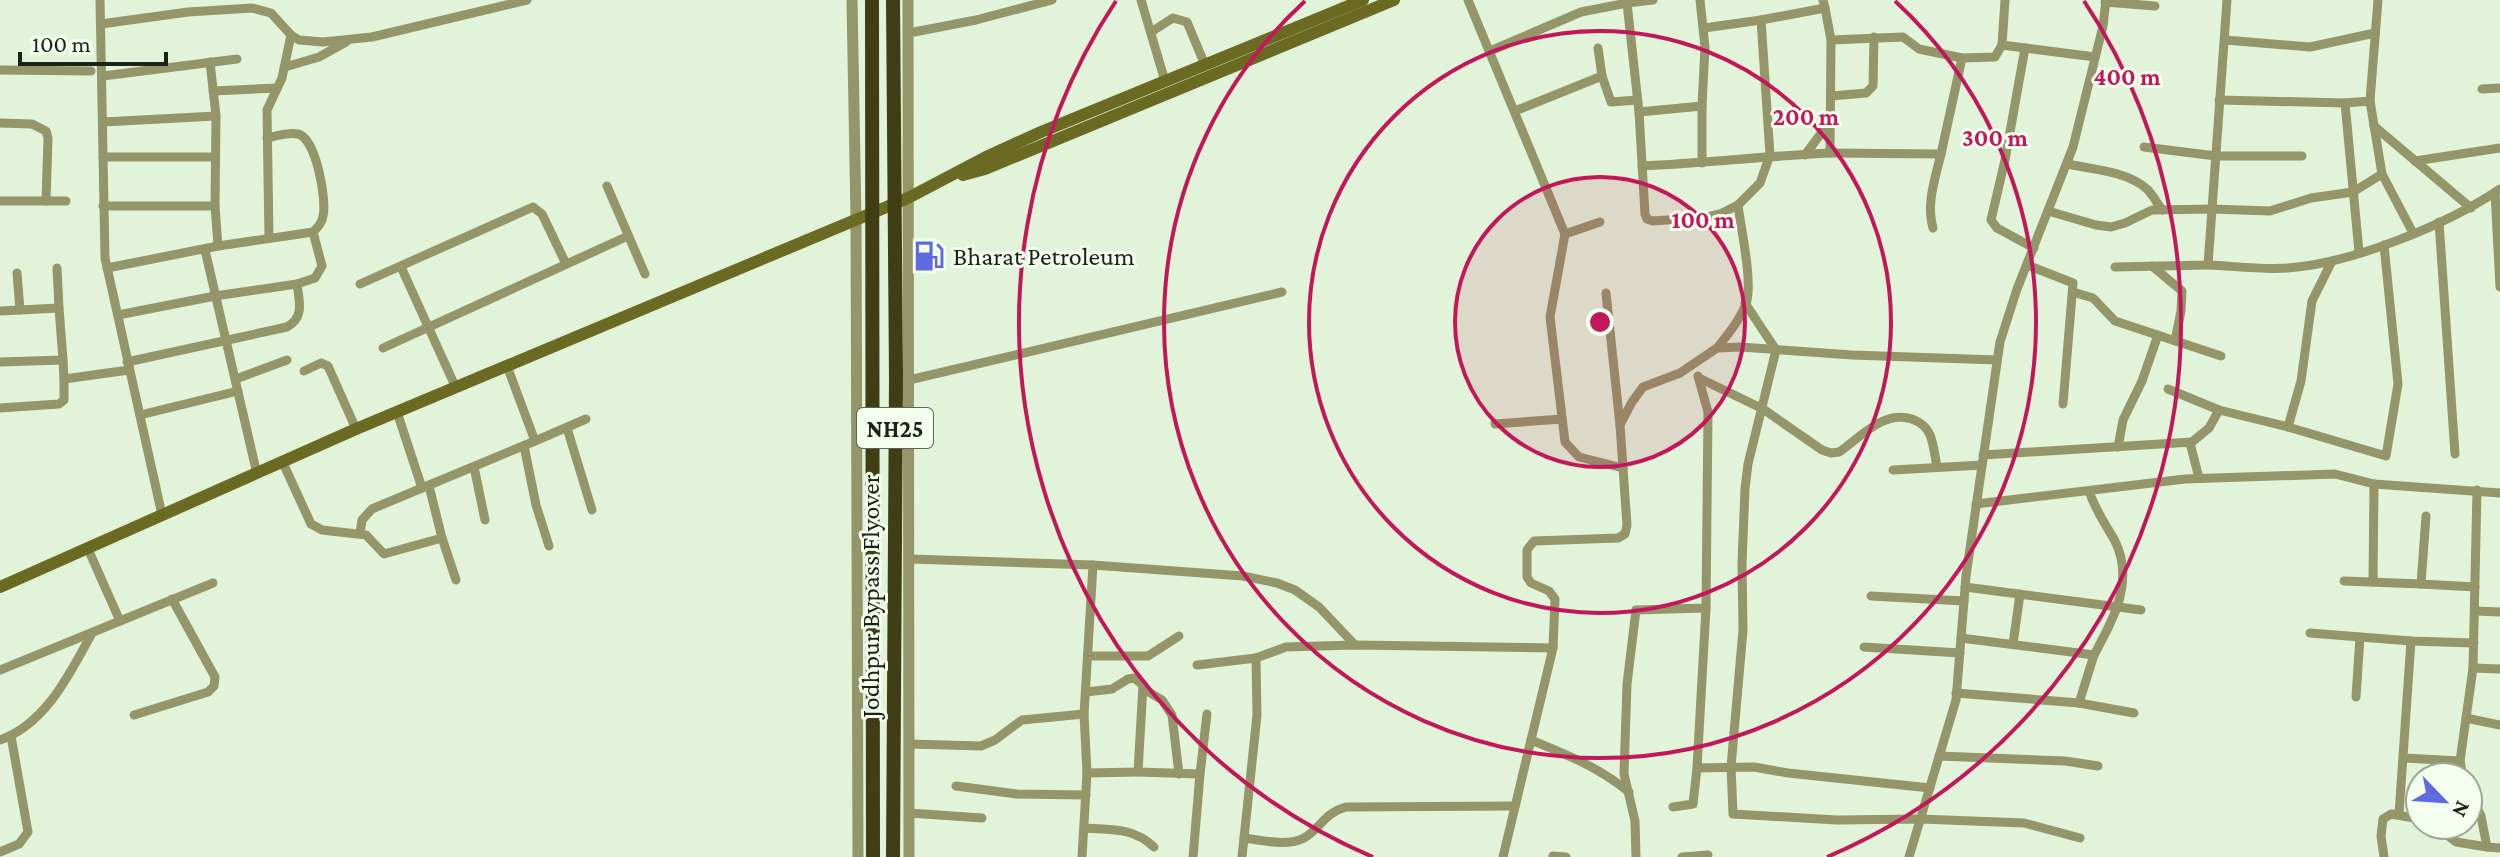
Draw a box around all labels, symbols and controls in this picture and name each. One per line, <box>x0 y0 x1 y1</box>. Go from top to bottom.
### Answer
scale bar <box>20 16 166 66</box>
text: 100 m <box>32 30 91 57</box>
text: 400 m <box>2093 63 2161 90</box>
text: 200 m <box>1773 103 1840 130</box>
text: 300 m <box>1962 124 2029 151</box>
text: 100 m <box>1671 206 1735 233</box>
fuel station icon: Bharat Petroleum <box>912 239 946 273</box>
place label: Bharat Petroleum <box>953 242 1135 271</box>
centre of rings <box>1586 308 1614 336</box>
road number: NH25 <box>857 408 933 448</box>
street label: Jodhpur Bypass Flyover <box>856 474 885 720</box>
north arrow <box>2404 761 2484 841</box>
text: N <box>2447 797 2476 821</box>

